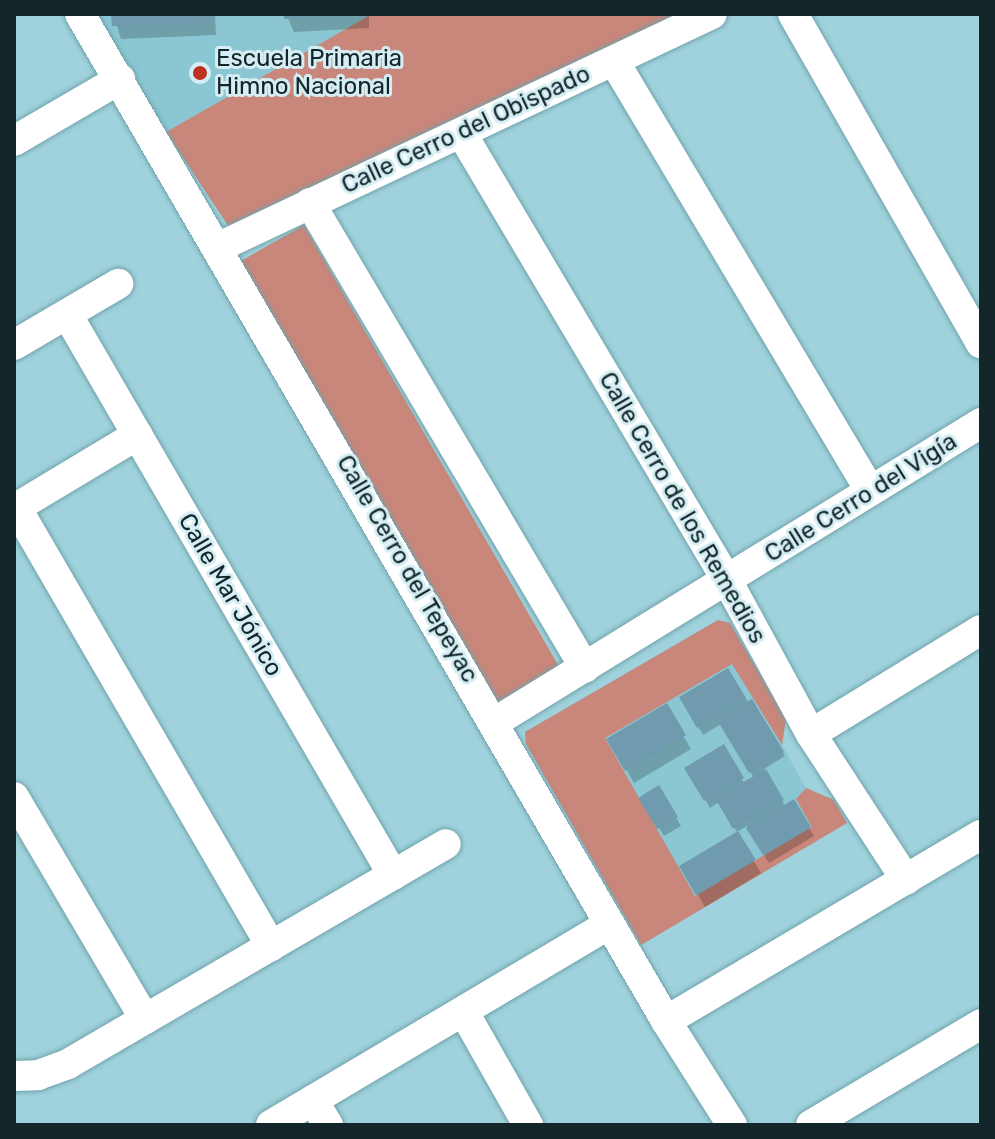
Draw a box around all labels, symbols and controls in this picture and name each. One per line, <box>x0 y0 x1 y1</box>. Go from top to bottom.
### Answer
place label: Escuela Primaria Himno Nacional <box>216 45 402 101</box>
street label: Calle Cerro del Obispado <box>337 60 595 200</box>
marker: Escuela Primaria Himno Nacional <box>191 64 209 82</box>
street label: Calle Cerro de los Remedios <box>592 367 772 649</box>
street label: Calle Cerro del Vigía <box>759 427 963 569</box>
street label: Calle Cerro del Tepeyac <box>330 450 484 688</box>
street label: Calle Mar Jónico <box>172 508 288 682</box>

